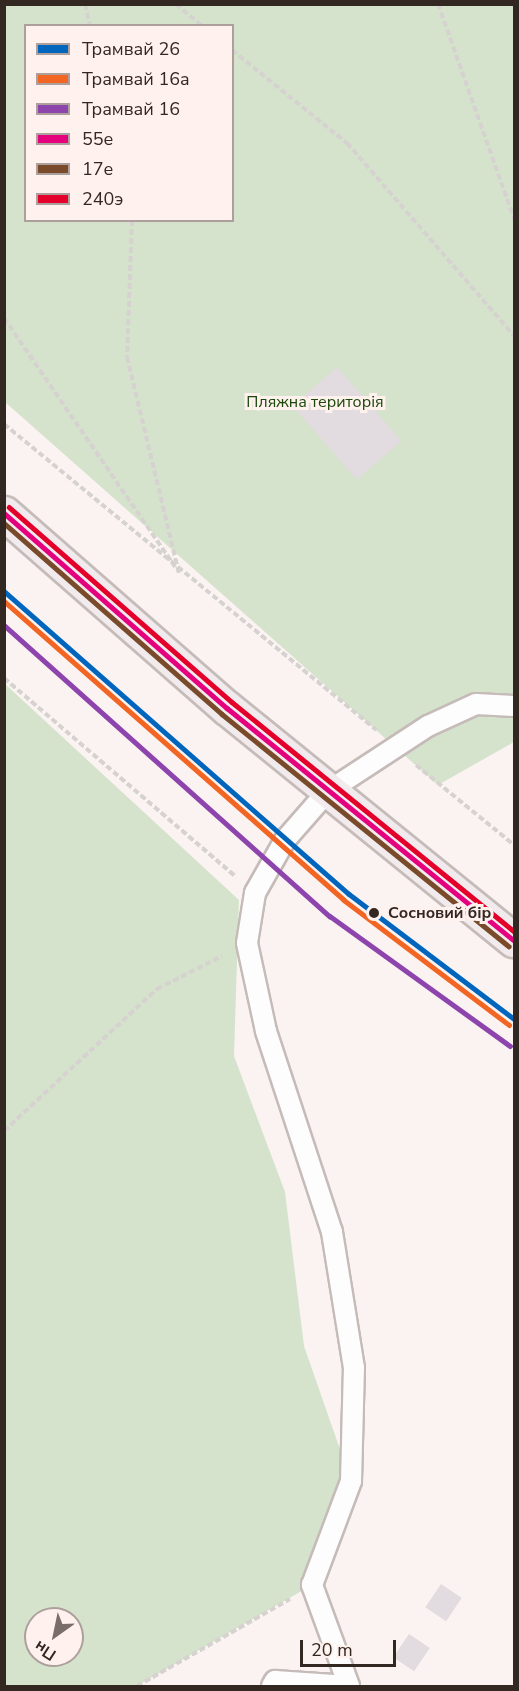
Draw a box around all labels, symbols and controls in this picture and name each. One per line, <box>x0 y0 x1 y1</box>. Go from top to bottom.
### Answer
legend <box>24 24 234 222</box>
text: Трамвай 26 <box>82 37 180 61</box>
text: Трамвай 16a <box>82 67 190 91</box>
text: Трамвай 16 <box>82 97 180 121</box>
text: 55е <box>82 127 113 151</box>
text: 17е <box>82 157 113 181</box>
text: 240э <box>82 187 123 211</box>
park label: Пляжна територія <box>246 392 384 412</box>
place label: Сосновий бір <box>388 903 491 923</box>
marker: Сосновий бір <box>365 904 383 922</box>
north arrow <box>24 1607 84 1667</box>
scale bar <box>303 1628 399 1666</box>
text: Пн <box>30 1635 61 1666</box>
text: 20 m <box>311 1638 353 1662</box>

